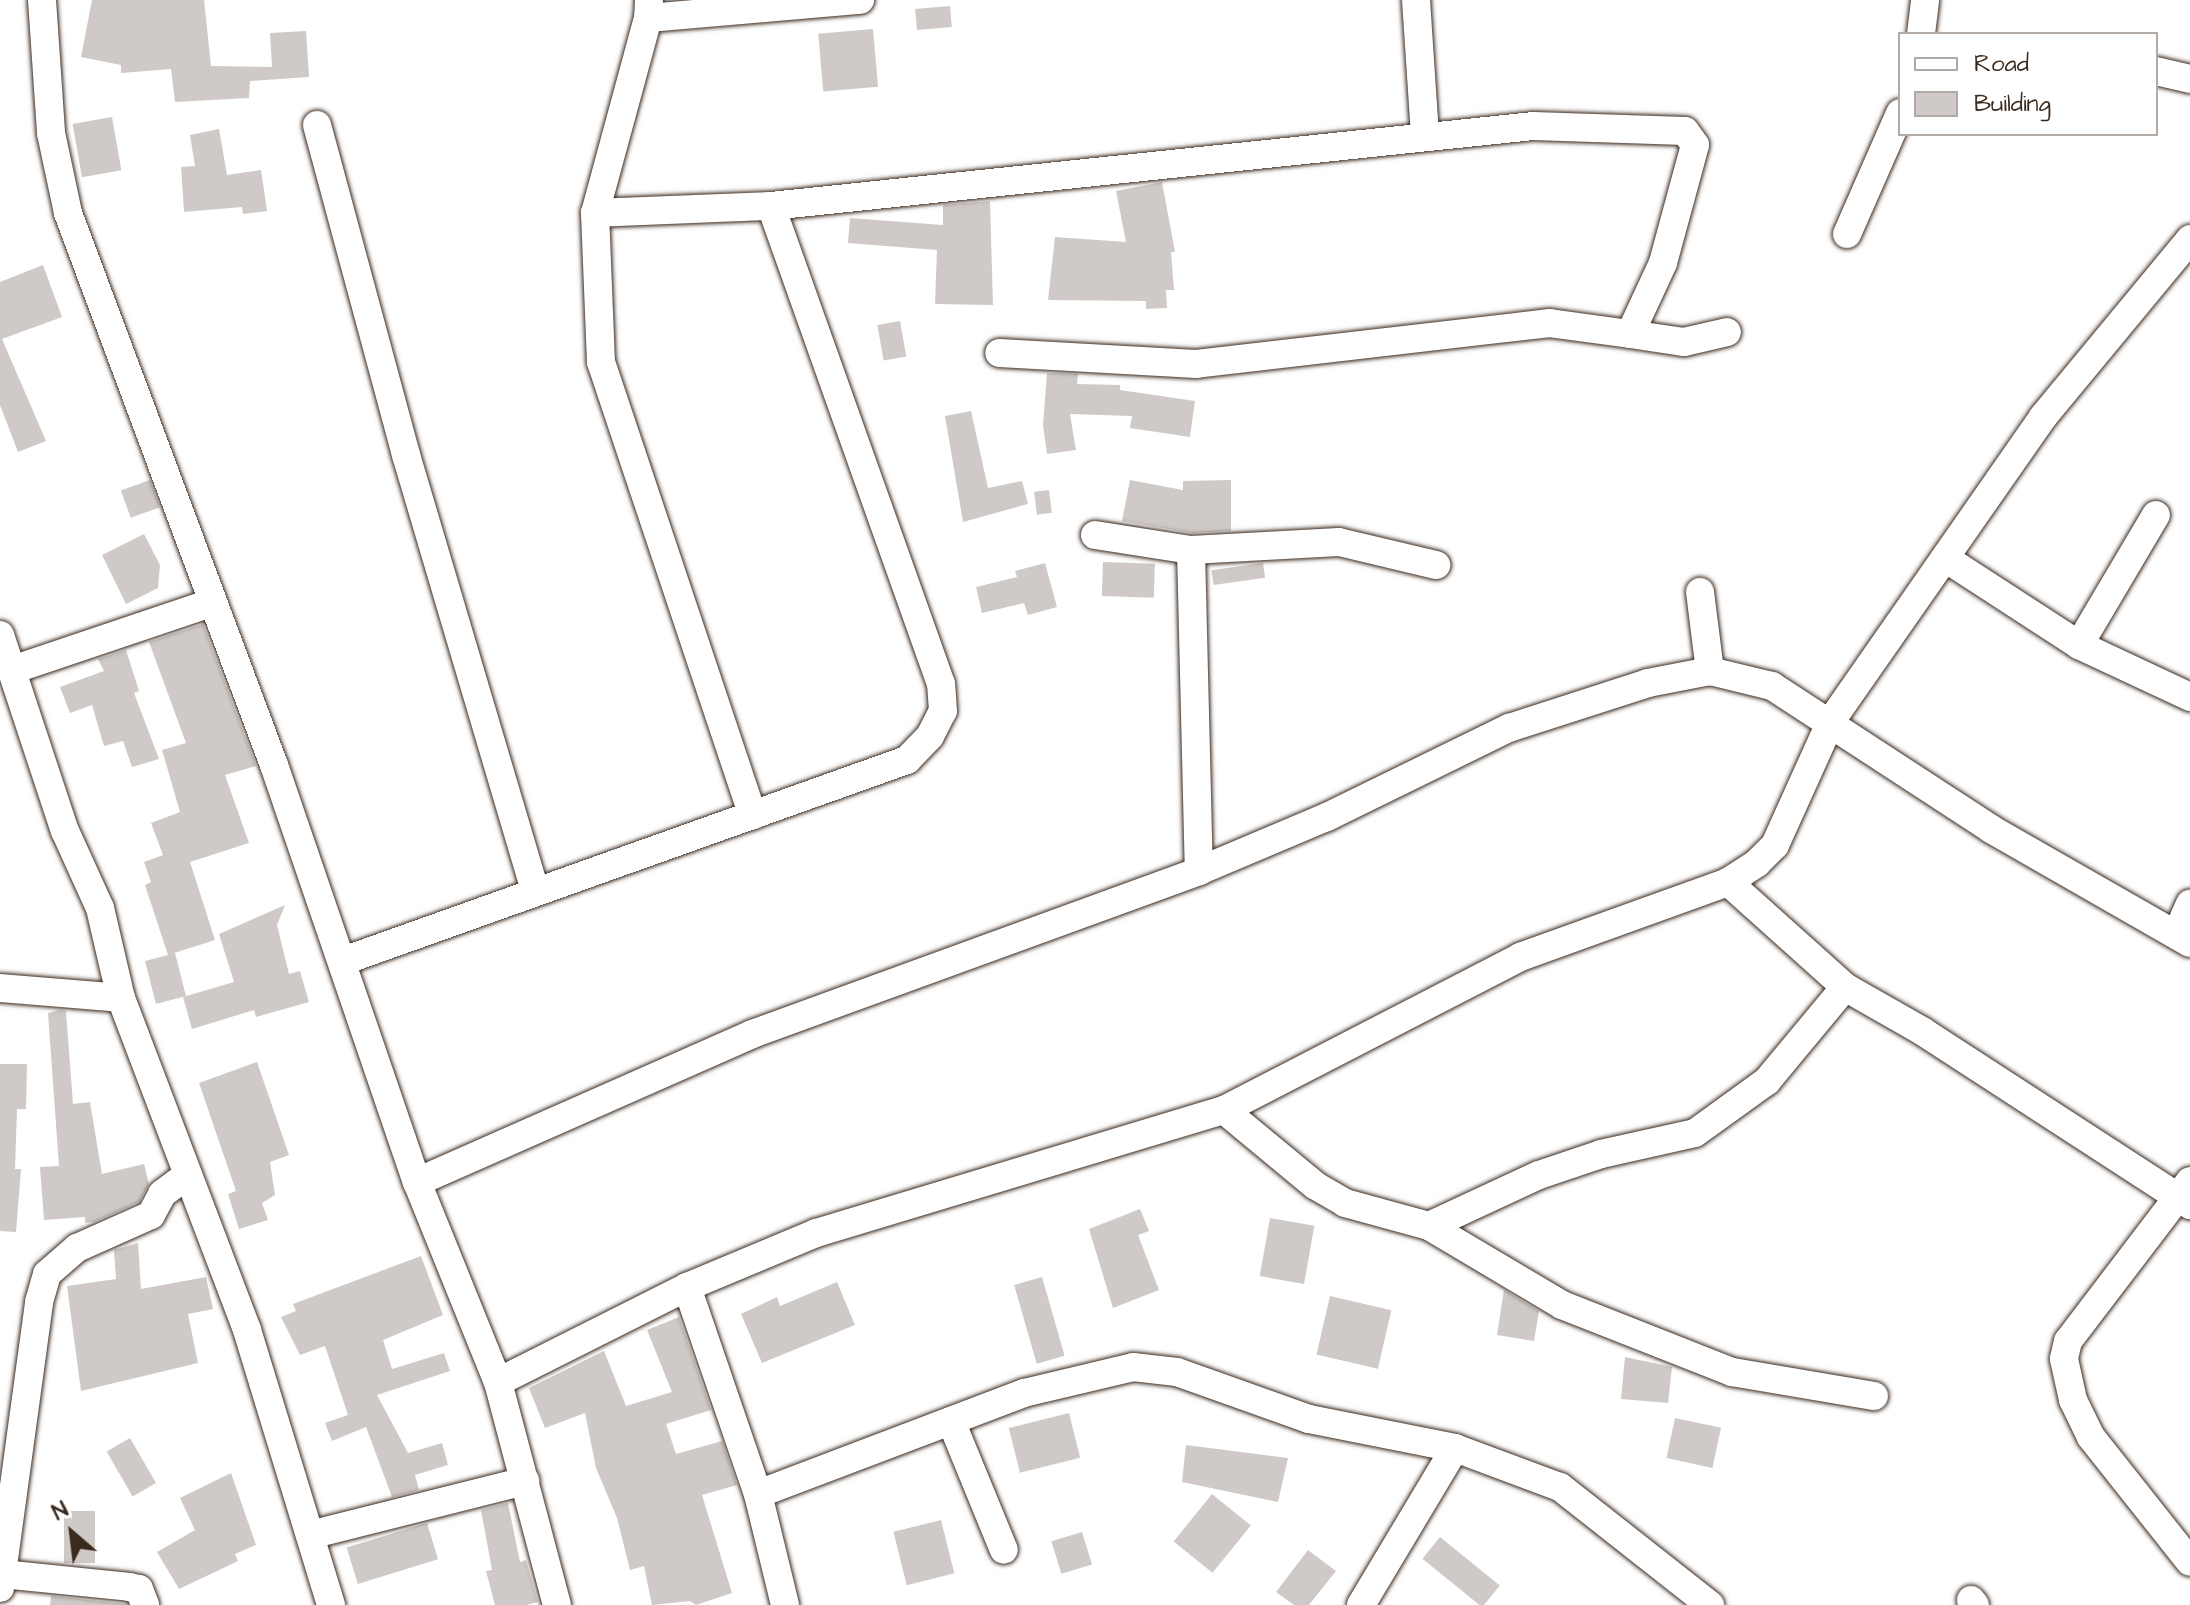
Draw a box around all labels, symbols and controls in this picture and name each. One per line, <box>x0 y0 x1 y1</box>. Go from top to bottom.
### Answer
legend <box>1898 32 2158 136</box>
text: Road <box>1974 47 2029 81</box>
text: Building <box>1974 87 2051 121</box>
north arrow <box>32 1493 112 1573</box>
text: N <box>47 1494 74 1528</box>

